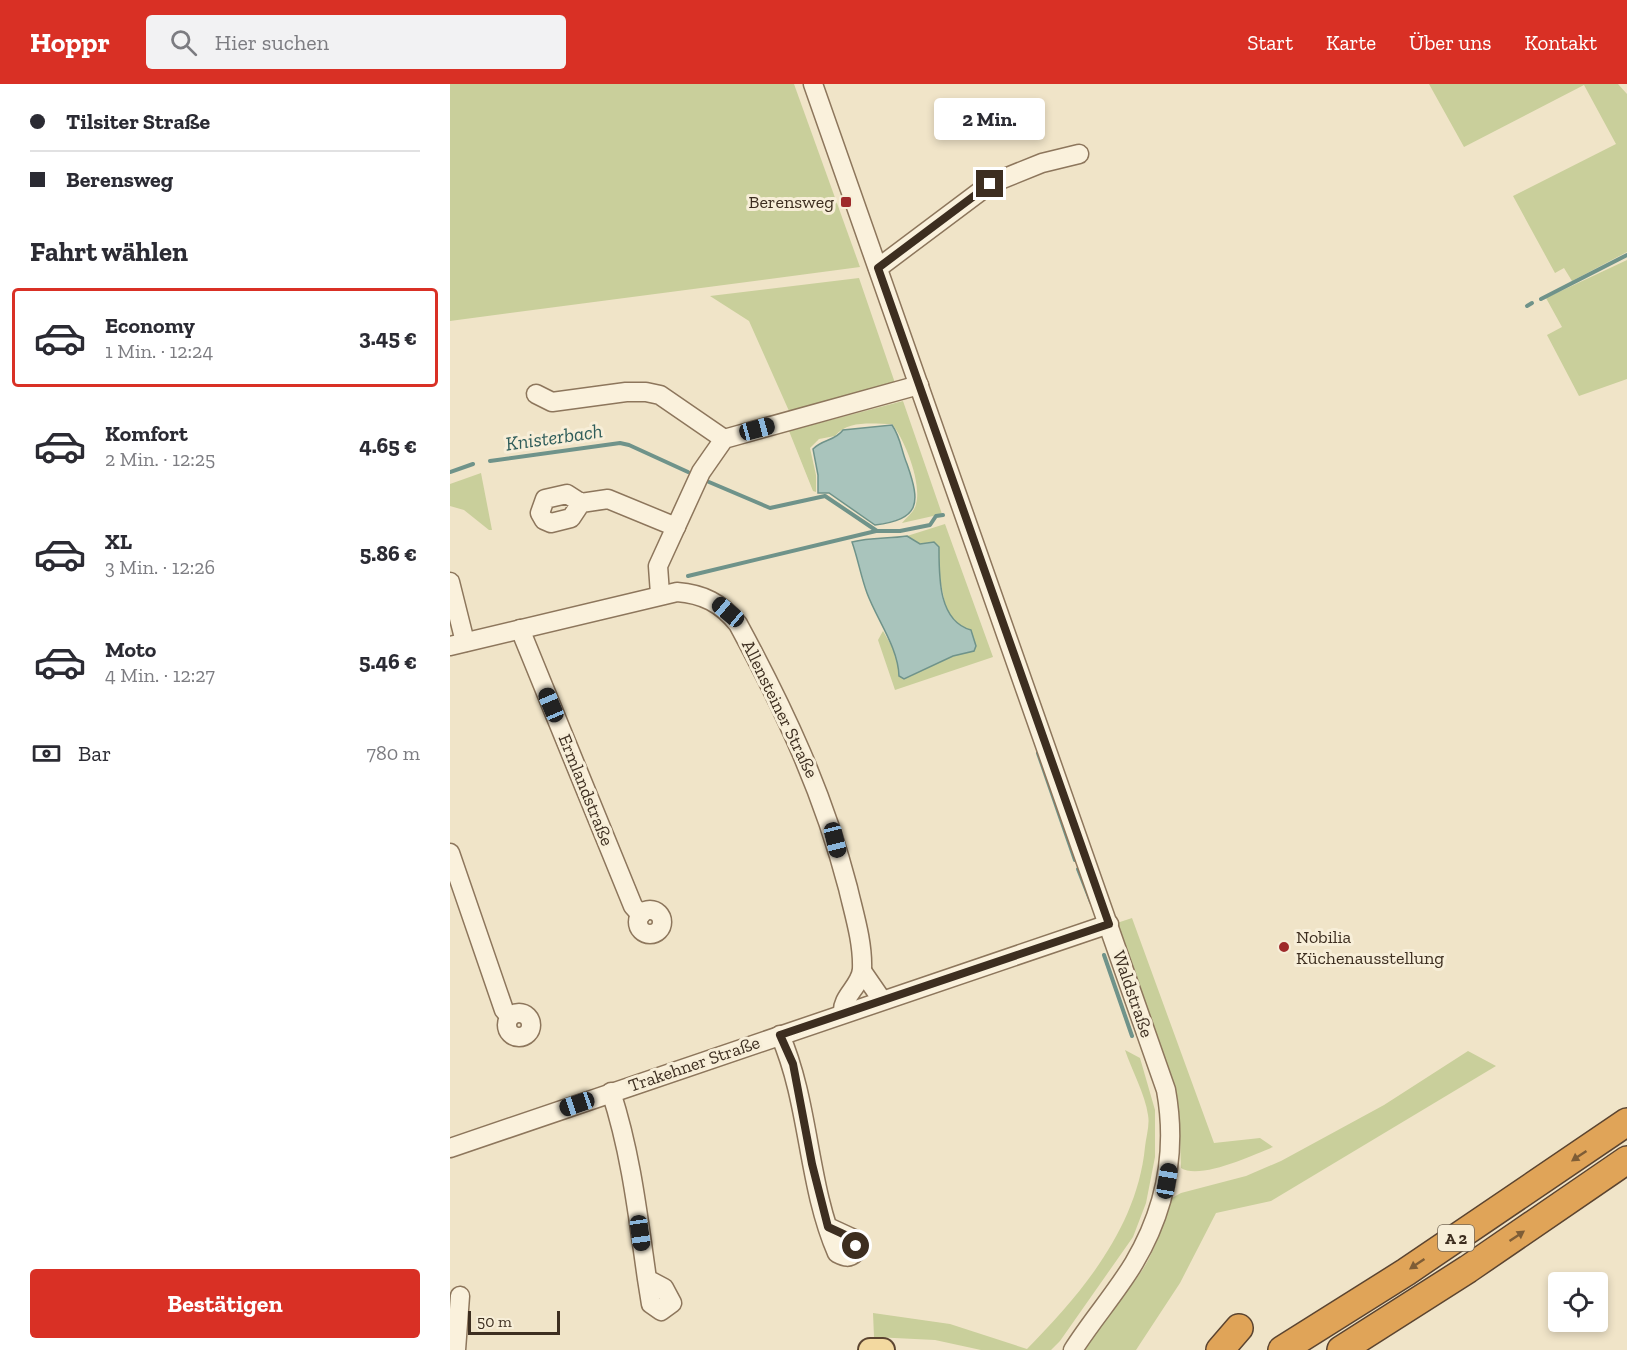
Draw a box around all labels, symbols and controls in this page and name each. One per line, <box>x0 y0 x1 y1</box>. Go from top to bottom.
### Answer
search box <box>146 15 566 69</box>
text: Hoppr <box>30 26 110 59</box>
icon: search <box>167 26 200 59</box>
text: Hier suchen <box>215 29 329 56</box>
text: Start <box>1247 30 1293 55</box>
text: Karte <box>1326 30 1376 55</box>
text: Über uns <box>1409 30 1491 55</box>
text: Kontakt <box>1524 30 1597 55</box>
callout: 2 Min. <box>934 97 1046 139</box>
text: 2 Min. <box>962 107 1017 131</box>
text: Tilsiter Straße <box>66 108 210 135</box>
text: Berensweg <box>66 166 173 193</box>
route end <box>976 170 1003 197</box>
place label: Berensweg <box>749 191 834 213</box>
marker: Berensweg <box>839 195 853 209</box>
text: Fahrt wählen <box>30 236 188 268</box>
icon: car <box>33 311 87 365</box>
text: Economy <box>105 312 195 339</box>
text: 3.45 € <box>359 324 417 351</box>
text: 1 Min. · 12:24 <box>105 339 213 363</box>
car <box>737 416 777 442</box>
water label: Knisterbach <box>504 418 604 456</box>
icon: car <box>33 419 87 473</box>
text: Komfort <box>105 420 188 447</box>
text: 4.65 € <box>359 432 417 459</box>
text: 2 Min. · 12:25 <box>105 447 215 471</box>
icon: car <box>33 527 87 581</box>
text: XL <box>105 528 132 555</box>
text: 5.86 € <box>360 540 417 567</box>
text: 3 Min. · 12:26 <box>105 555 215 579</box>
car <box>708 594 748 630</box>
icon: car <box>33 635 87 689</box>
text: Moto <box>105 636 156 663</box>
street label: Allensteiner Straße <box>737 636 823 782</box>
text: 5.46 € <box>359 648 417 675</box>
text: 4 Min. · 12:27 <box>105 663 215 687</box>
car <box>536 685 566 725</box>
street label: Ermlandstraße <box>554 731 618 849</box>
icon: cash <box>30 737 63 770</box>
text: Bar <box>78 740 111 767</box>
text: 780 m <box>367 741 420 765</box>
car <box>822 820 848 860</box>
place label: Nobilia Küchenausstellung <box>1296 926 1444 969</box>
marker: Nobilia Küchenausstellung <box>1277 940 1291 954</box>
street label: Waldstraße <box>1108 948 1158 1040</box>
street label: Trakehner Straße <box>625 1031 763 1097</box>
car <box>557 1090 597 1118</box>
one-way arrow <box>1571 1150 1587 1161</box>
car <box>1155 1162 1179 1200</box>
car <box>629 1214 651 1252</box>
road number: A 2 <box>1438 1225 1474 1251</box>
one-way arrow <box>1509 1231 1525 1242</box>
route start <box>842 1232 869 1259</box>
one-way arrow <box>1409 1258 1425 1269</box>
button: Bestätigen <box>30 1269 420 1338</box>
map controls <box>1548 1272 1608 1332</box>
button: locate <box>1548 1272 1608 1332</box>
scale bar <box>468 1308 560 1336</box>
text: 50 m <box>477 1312 512 1331</box>

